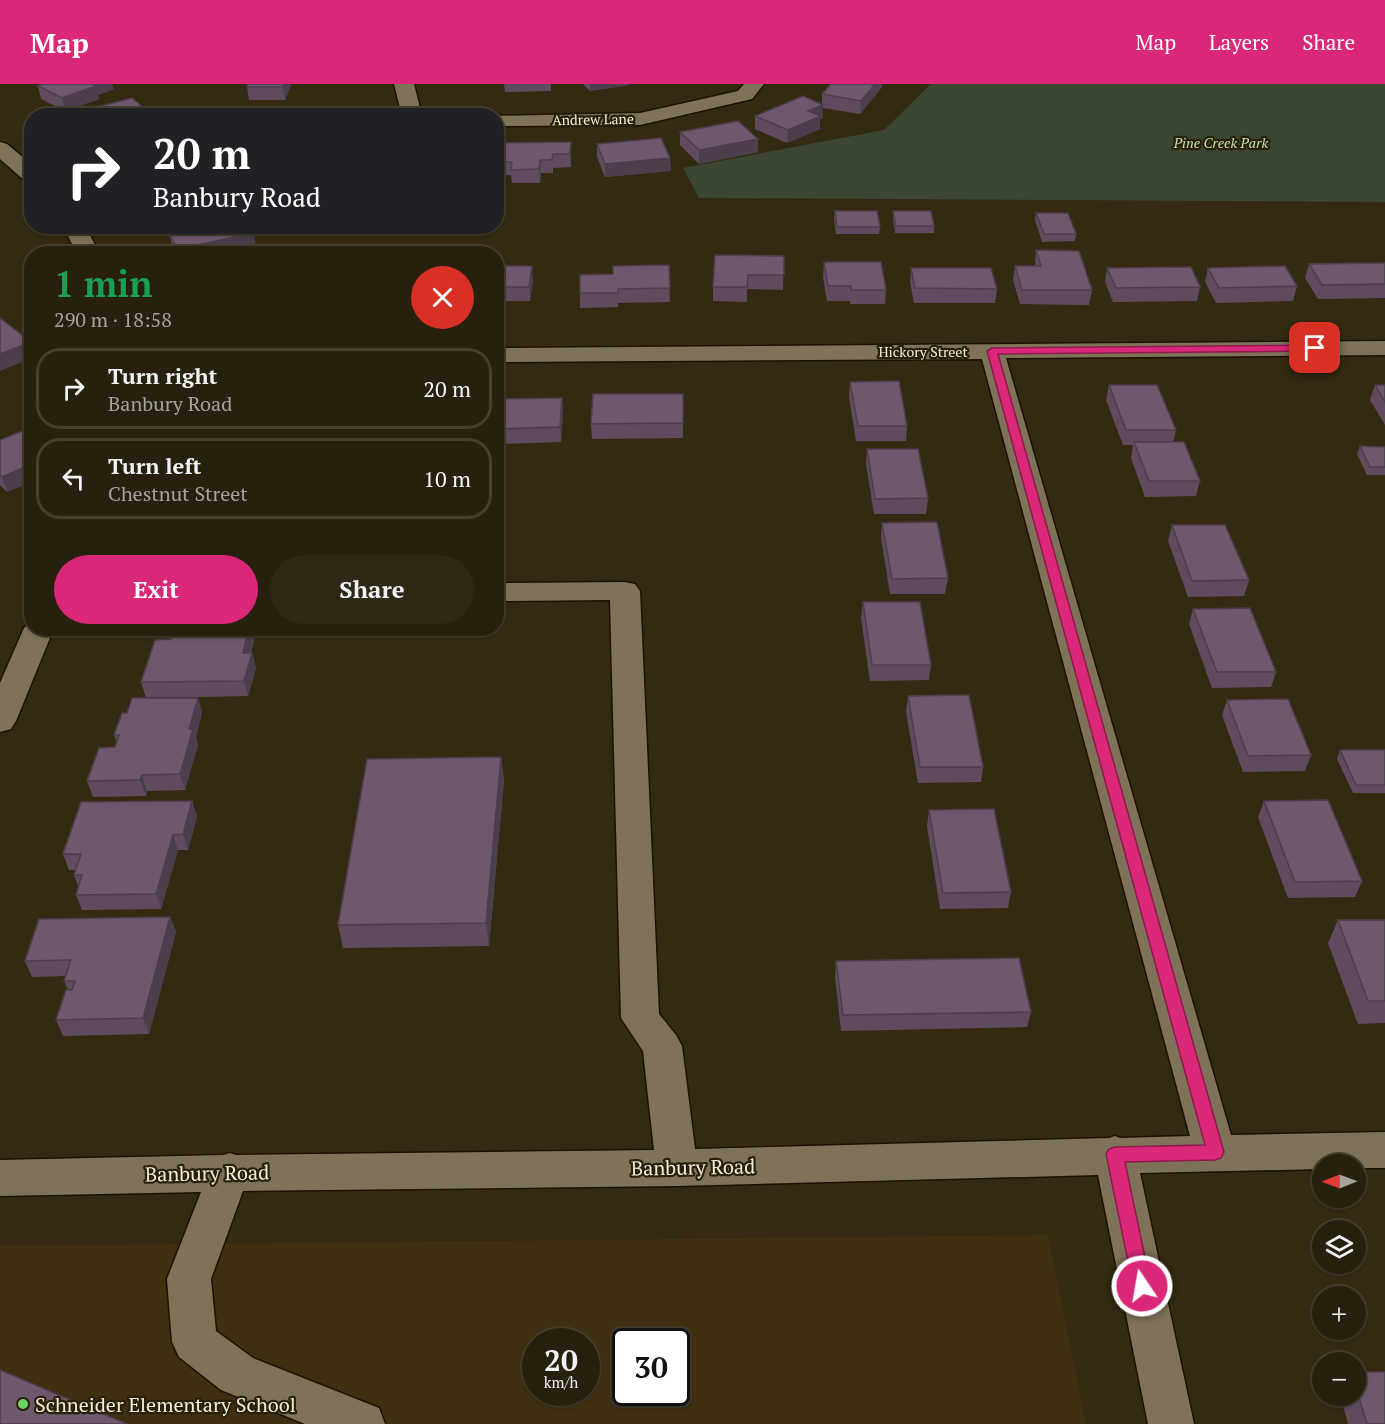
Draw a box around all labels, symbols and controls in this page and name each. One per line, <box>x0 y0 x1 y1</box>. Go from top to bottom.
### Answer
text: Map <box>30 24 89 61</box>
text: Map <box>1135 28 1176 56</box>
text: Layers <box>1209 28 1269 56</box>
text: Share <box>1302 28 1355 56</box>
street label: Andrew Lane <box>552 109 634 129</box>
text: 20 m <box>153 125 251 181</box>
icon: right <box>54 132 132 210</box>
park label: Pine Creek Park <box>1173 133 1268 152</box>
text: Banbury Road <box>153 179 321 215</box>
text: 1 min <box>54 260 152 307</box>
button: close <box>411 266 474 329</box>
text: 290 m · 18:58 <box>54 306 172 333</box>
pin <box>1289 322 1340 373</box>
icon: arrive <box>1298 331 1331 364</box>
street label: Hickory Street <box>878 342 968 361</box>
text: Turn right <box>108 361 217 390</box>
icon: right <box>57 372 90 405</box>
text: 20 m <box>423 374 471 403</box>
text: Banbury Road <box>108 390 232 417</box>
text: Turn left <box>108 451 201 480</box>
icon: left <box>57 462 90 495</box>
text: 10 m <box>423 464 471 493</box>
text: Chestnut Street <box>108 480 248 507</box>
button: Exit <box>54 555 258 624</box>
button: Share <box>270 555 474 624</box>
street label: Banbury Road <box>631 1152 755 1182</box>
north arrow <box>1312 1154 1366 1208</box>
map controls <box>1312 1154 1366 1406</box>
street label: Banbury Road <box>145 1158 269 1188</box>
button: layers <box>1312 1220 1366 1274</box>
position arrow <box>1110 1254 1174 1318</box>
button: + <box>1312 1286 1366 1340</box>
speed limit sign: 30 <box>612 1328 690 1406</box>
text: 20 <box>544 1340 578 1380</box>
button: − <box>1312 1352 1366 1406</box>
text: km/h <box>544 1372 578 1392</box>
place label: Schneider Elementary School <box>35 1391 296 1418</box>
marker: Schneider Elementary School <box>16 1397 30 1411</box>

